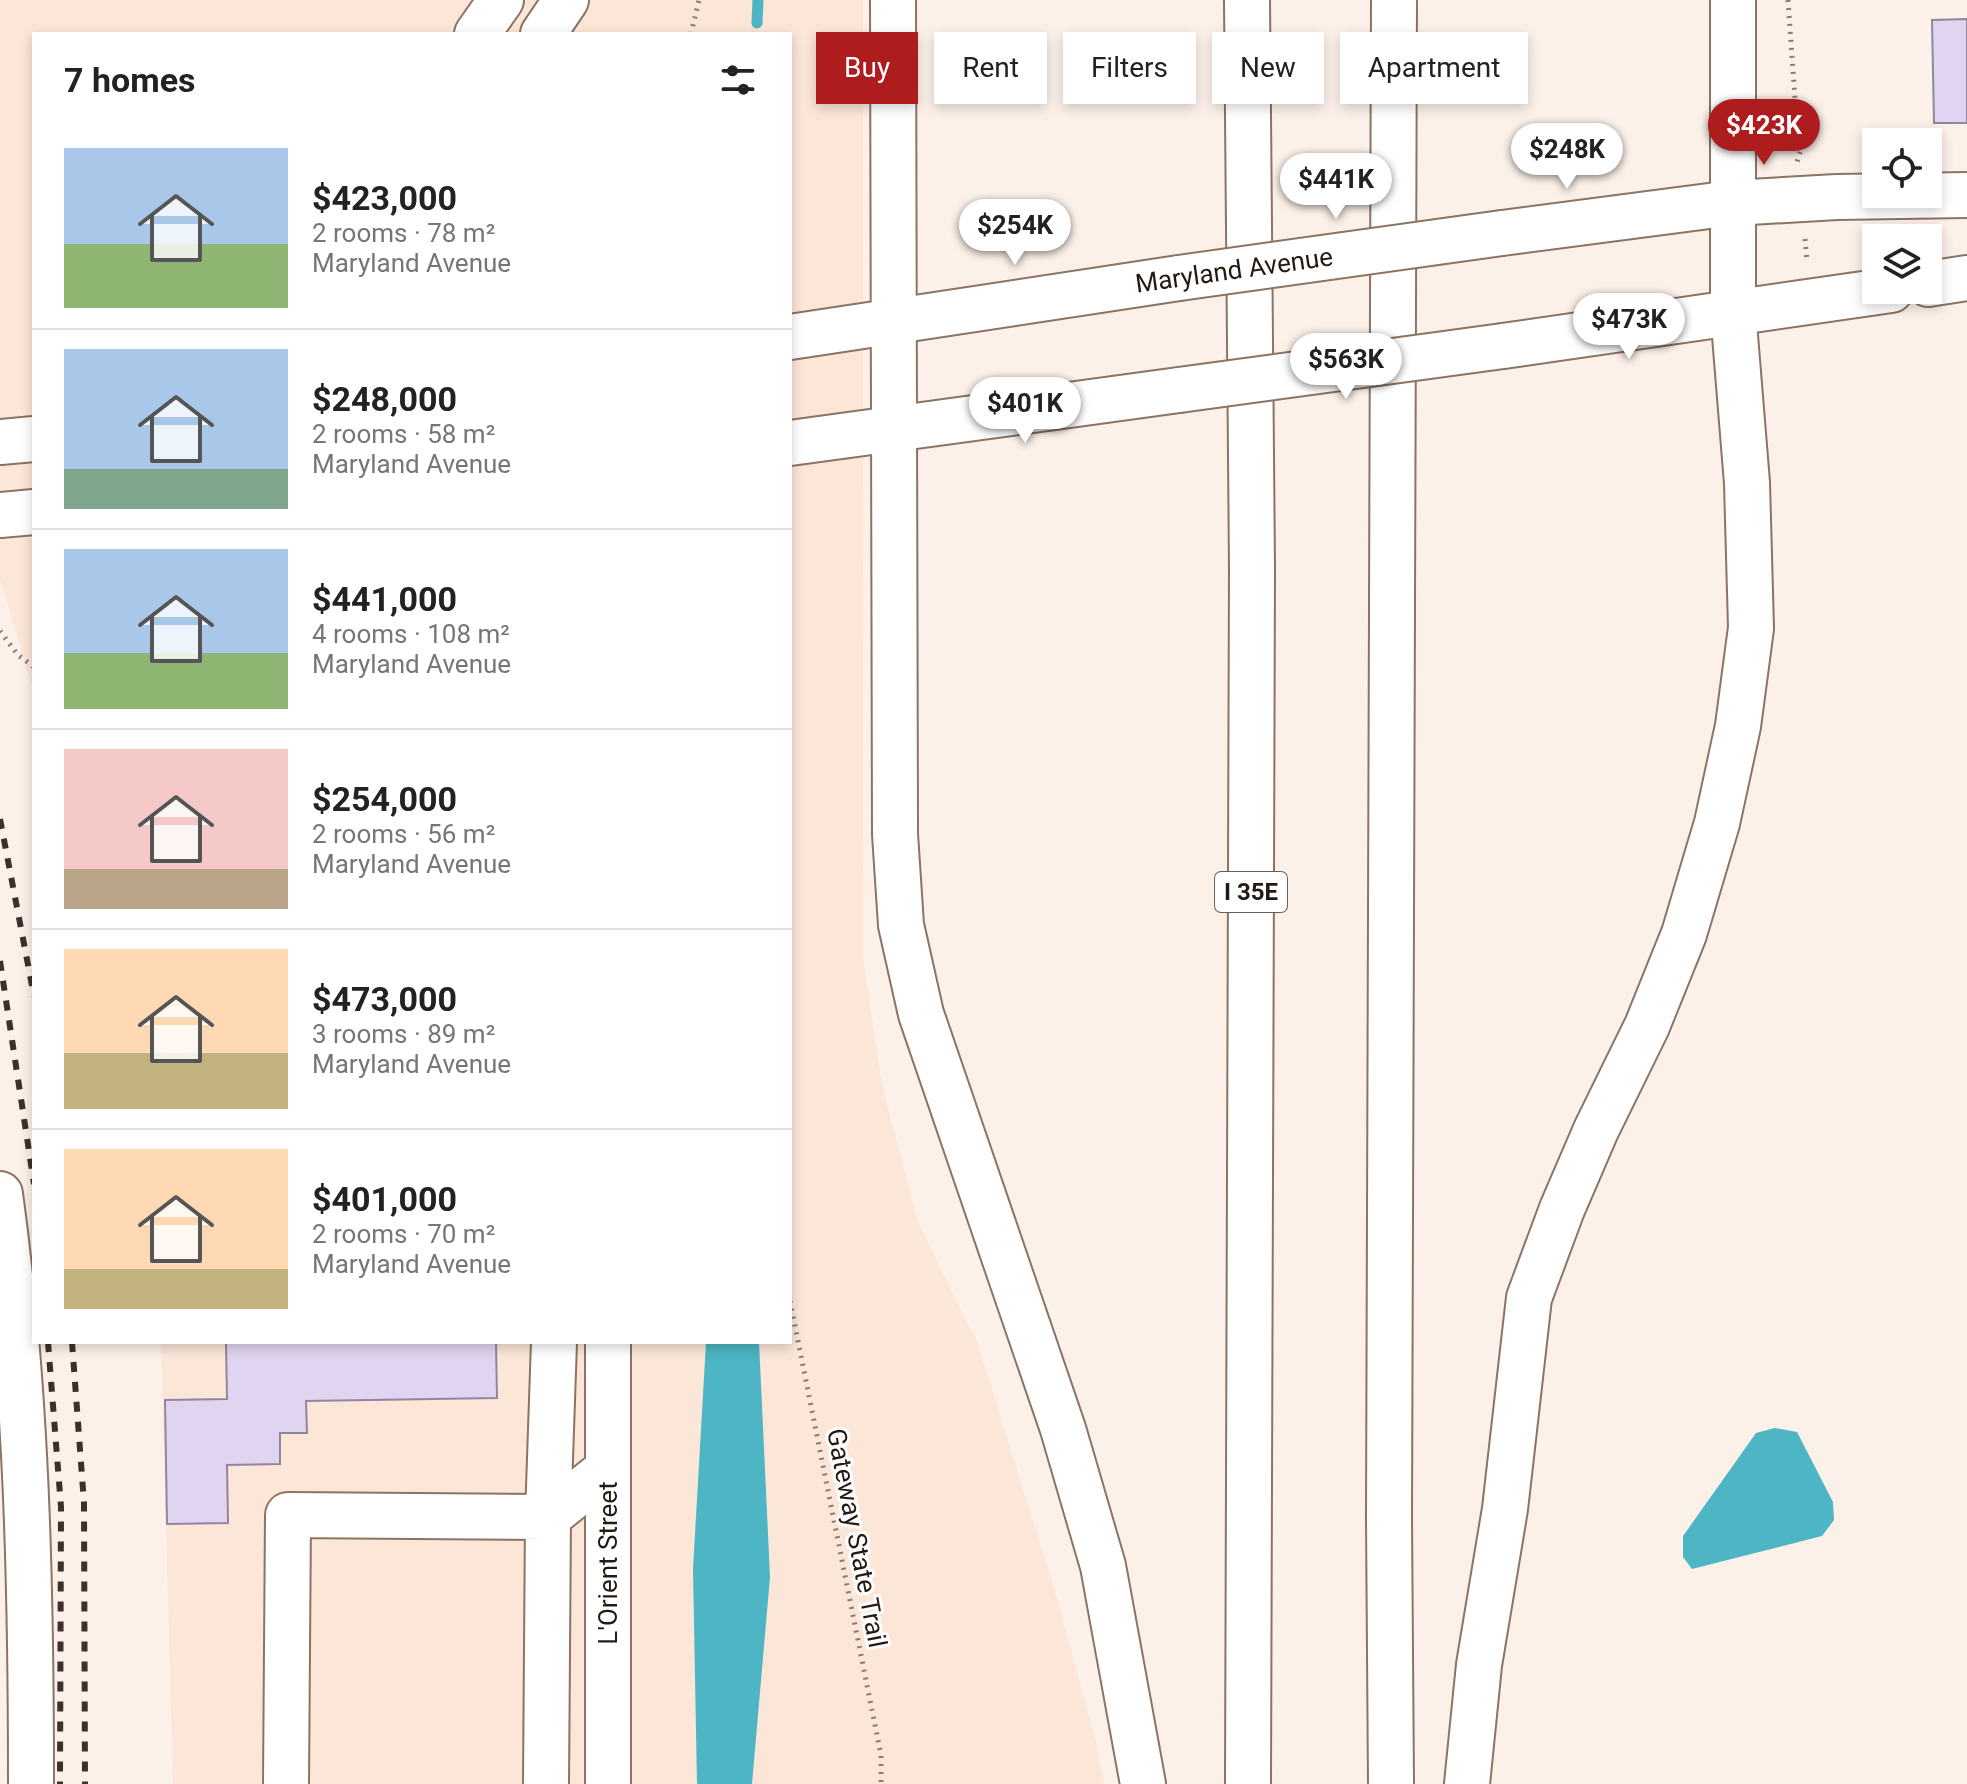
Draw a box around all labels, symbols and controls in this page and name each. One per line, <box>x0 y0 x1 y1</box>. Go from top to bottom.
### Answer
chip: Buy <box>816 32 918 104</box>
chip: Rent <box>934 32 1047 104</box>
chip: Filters <box>1063 32 1196 104</box>
chip: New <box>1212 32 1324 104</box>
chip: Apartment <box>1340 32 1528 104</box>
icon: filters <box>716 58 760 102</box>
text: 7 homes <box>64 60 195 100</box>
pin: $423K <box>1708 99 1820 167</box>
text: $423K <box>1726 110 1802 140</box>
pin: $248K <box>1511 123 1623 191</box>
map controls <box>1862 128 1942 304</box>
button: locate <box>1862 128 1942 208</box>
text: $248K <box>1529 134 1605 164</box>
pin: $441K <box>1280 153 1392 221</box>
text: $441K <box>1298 164 1374 194</box>
text: $423,000 <box>312 178 457 218</box>
icon: home <box>128 180 224 276</box>
pin: $254K <box>959 199 1071 267</box>
text: $254K <box>977 210 1053 240</box>
text: 2 rooms · 78 m² <box>312 218 495 248</box>
button: layers <box>1862 224 1942 304</box>
street label: Maryland Avenue <box>1133 241 1335 299</box>
text: Maryland Avenue <box>312 248 511 278</box>
pin: $473K <box>1573 293 1685 361</box>
text: $473K <box>1591 304 1667 334</box>
pin: $563K <box>1290 333 1402 401</box>
text: $563K <box>1308 344 1384 374</box>
pin: $401K <box>969 377 1081 445</box>
text: $248,000 <box>312 379 457 419</box>
icon: home <box>128 381 224 477</box>
text: $401K <box>987 388 1063 418</box>
text: 2 rooms · 58 m² <box>312 419 495 449</box>
text: Maryland Avenue <box>312 449 511 479</box>
text: $441,000 <box>312 579 457 619</box>
icon: home <box>128 581 224 677</box>
text: 4 rooms · 108 m² <box>312 619 510 649</box>
text: Maryland Avenue <box>312 649 511 679</box>
text: $254,000 <box>312 779 457 819</box>
icon: home <box>128 781 224 877</box>
text: 2 rooms · 56 m² <box>312 819 495 849</box>
text: Maryland Avenue <box>312 849 511 879</box>
road number: I 35E <box>1215 872 1287 912</box>
text: $473,000 <box>312 979 457 1019</box>
icon: home <box>128 981 224 1077</box>
text: 3 rooms · 89 m² <box>312 1019 495 1049</box>
text: Maryland Avenue <box>312 1049 511 1079</box>
text: $401,000 <box>312 1179 457 1219</box>
icon: home <box>128 1181 224 1277</box>
text: 2 rooms · 70 m² <box>312 1219 495 1249</box>
text: Maryland Avenue <box>312 1249 511 1279</box>
street label: Gateway State Trail <box>821 1426 893 1650</box>
street label: L'Orient Street <box>593 1481 623 1645</box>

